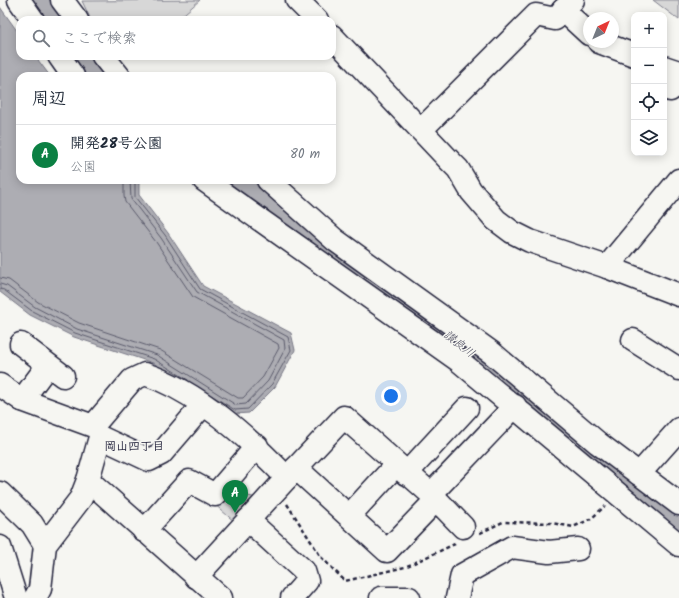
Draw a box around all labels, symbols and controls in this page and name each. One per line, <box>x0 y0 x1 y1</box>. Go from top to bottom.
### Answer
north arrow <box>583 12 619 48</box>
map controls <box>631 12 667 156</box>
button: + <box>631 12 667 48</box>
search box <box>16 16 336 60</box>
icon: search <box>30 27 52 49</box>
text: ここで検索 <box>62 27 137 51</box>
button: − <box>631 48 667 84</box>
button: locate <box>631 84 667 120</box>
text: 周辺 <box>32 86 66 113</box>
button: layers <box>631 120 667 156</box>
text: 開発28号公園 <box>70 132 163 156</box>
text: A <box>41 144 49 165</box>
text: 80 m <box>290 144 320 165</box>
text: 公園 <box>70 157 96 178</box>
water label: 讃良川 <box>439 325 479 363</box>
your location <box>381 386 401 406</box>
district label: 岡山四丁目 <box>104 437 164 456</box>
pin: A <box>222 480 248 513</box>

